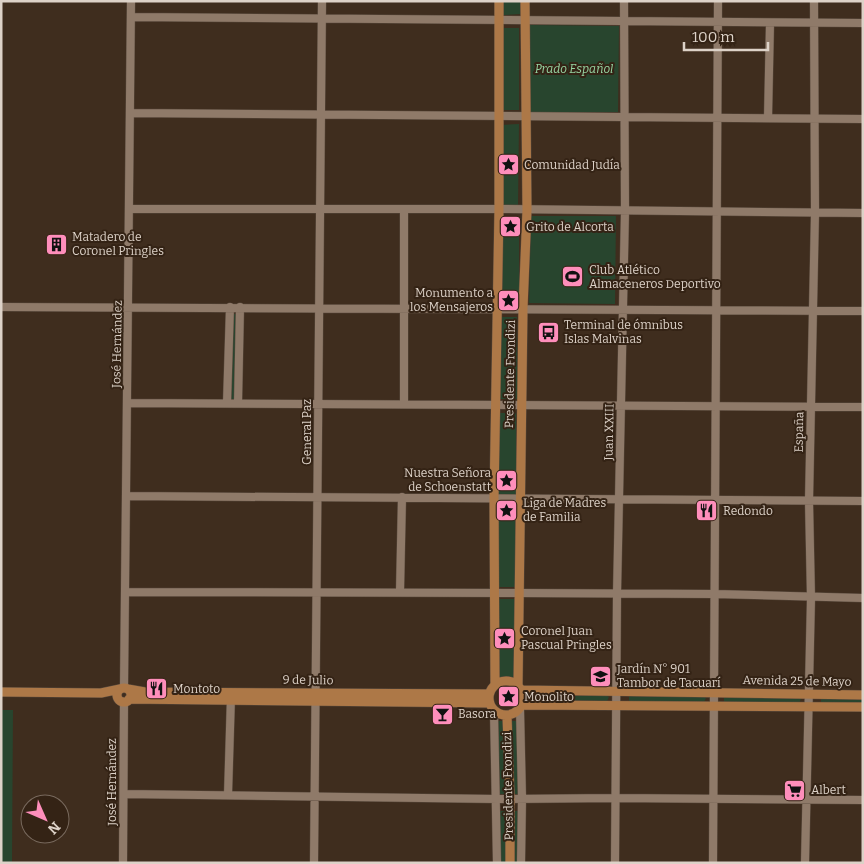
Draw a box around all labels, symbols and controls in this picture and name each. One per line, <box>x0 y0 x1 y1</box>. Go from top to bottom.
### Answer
scale bar <box>684 20 768 52</box>
text: 100 m <box>692 28 735 46</box>
park label: Prado Español <box>535 62 613 76</box>
place icon: Comunidad Judía <box>496 153 520 177</box>
place label: Comunidad Judía <box>524 158 620 172</box>
place icon: Grito de Alcorta <box>498 215 522 239</box>
place label: Grito de Alcorta <box>526 220 614 234</box>
place label: Matadero de Coronel Pringles <box>72 230 164 258</box>
building icon: Matadero de Coronel Pringles <box>44 232 68 256</box>
place label: Club Atlético Almaceneros Deportivo <box>589 263 721 291</box>
sports icon: Club Atlético Almaceneros Deportivo <box>561 265 585 289</box>
place label: Monumento a los Mensajeros <box>410 286 493 314</box>
place icon: Monumento a los Mensajeros <box>497 288 521 312</box>
street label: José Hernández <box>109 300 125 389</box>
place label: Terminal de ómnibus Islas Malvinas <box>564 318 683 346</box>
street label: Presidente Frondizi <box>502 319 518 428</box>
bus stop icon: Terminal de ómnibus Islas Malvinas <box>536 320 560 344</box>
street label: General Paz <box>300 399 314 465</box>
street label: Juan XXIII <box>601 404 616 461</box>
street label: España <box>792 411 806 453</box>
place label: Nuestra Señora de Schoenstatt <box>404 466 492 494</box>
place icon: Nuestra Señora de Schoenstatt <box>495 468 519 492</box>
place label: Liga de Madres de Familia <box>523 496 606 524</box>
place icon: Liga de Madres de Familia <box>495 498 519 522</box>
restaurant icon: Redondo <box>695 499 719 523</box>
place label: Redondo <box>723 504 773 518</box>
place label: Coronel Juan Pascual Pringles <box>521 624 612 652</box>
place icon: Coronel Juan Pascual Pringles <box>493 626 517 650</box>
place label: Jardín N° 901 Tambor de Tacuarí <box>616 662 721 690</box>
school or university icon: Jardín N° 901 Tambor de Tacuarí <box>589 664 613 688</box>
street label: 9 de Julio <box>283 673 334 687</box>
street label: Avenida 25 de Mayo <box>742 673 852 689</box>
restaurant icon: Montoto <box>145 677 169 701</box>
place label: Montoto <box>173 682 220 696</box>
place icon: Monolito <box>496 685 520 709</box>
place label: Monolito <box>524 690 574 704</box>
bar icon: Basora <box>430 702 454 726</box>
place label: Basora <box>458 707 497 721</box>
street label: Presidente Frondizi <box>500 731 516 840</box>
street label: José Hernández <box>105 738 119 827</box>
supermarket icon: Albert <box>783 778 807 802</box>
place label: Albert <box>811 783 847 797</box>
north arrow <box>20 794 70 844</box>
text: N <box>44 818 64 838</box>

